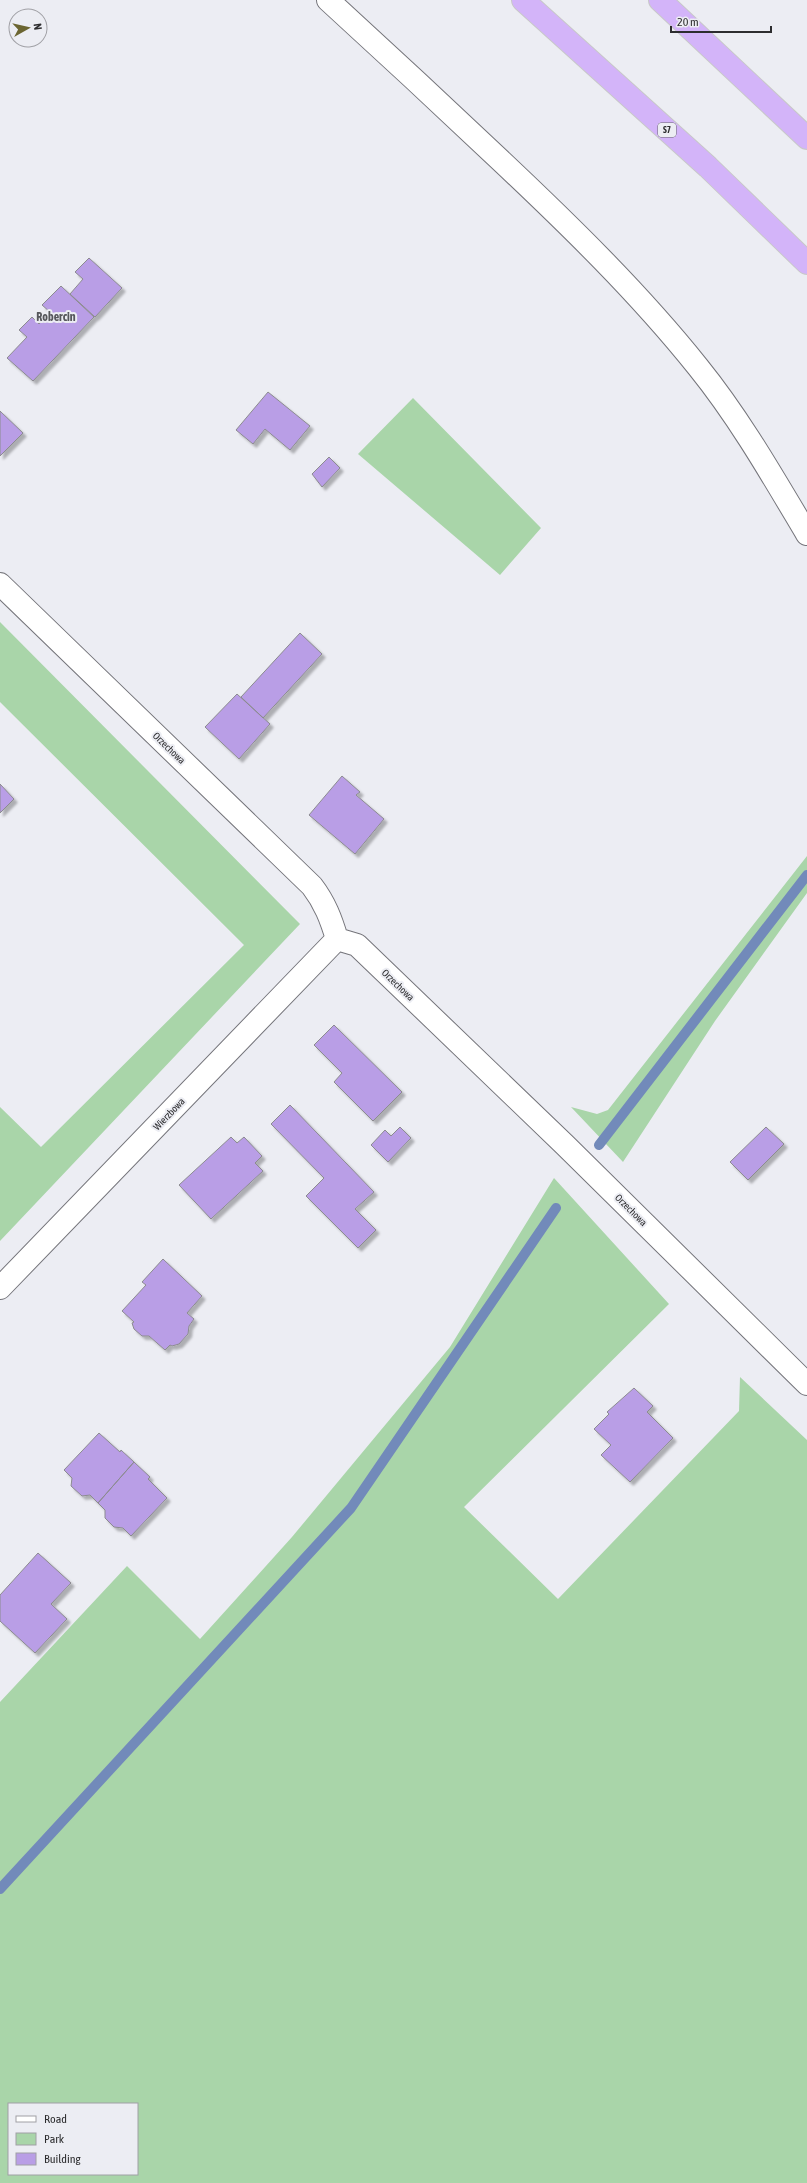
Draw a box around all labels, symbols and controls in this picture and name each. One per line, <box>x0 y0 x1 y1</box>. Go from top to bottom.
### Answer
north arrow <box>8 8 48 48</box>
scale bar <box>671 8 771 34</box>
text: 20 m <box>677 15 699 29</box>
text: N <box>32 23 44 31</box>
road number: S7 <box>658 123 676 137</box>
district label: Robercin <box>36 310 76 324</box>
street label: Orzechowa <box>151 730 188 766</box>
street label: Orzechowa <box>380 967 417 1003</box>
street label: Wierzbowa <box>151 1095 187 1132</box>
street label: Orzechowa <box>613 1192 649 1228</box>
legend <box>8 2103 138 2175</box>
text: Road <box>44 2112 67 2126</box>
text: Park <box>44 2132 65 2146</box>
text: Building <box>44 2152 82 2166</box>

